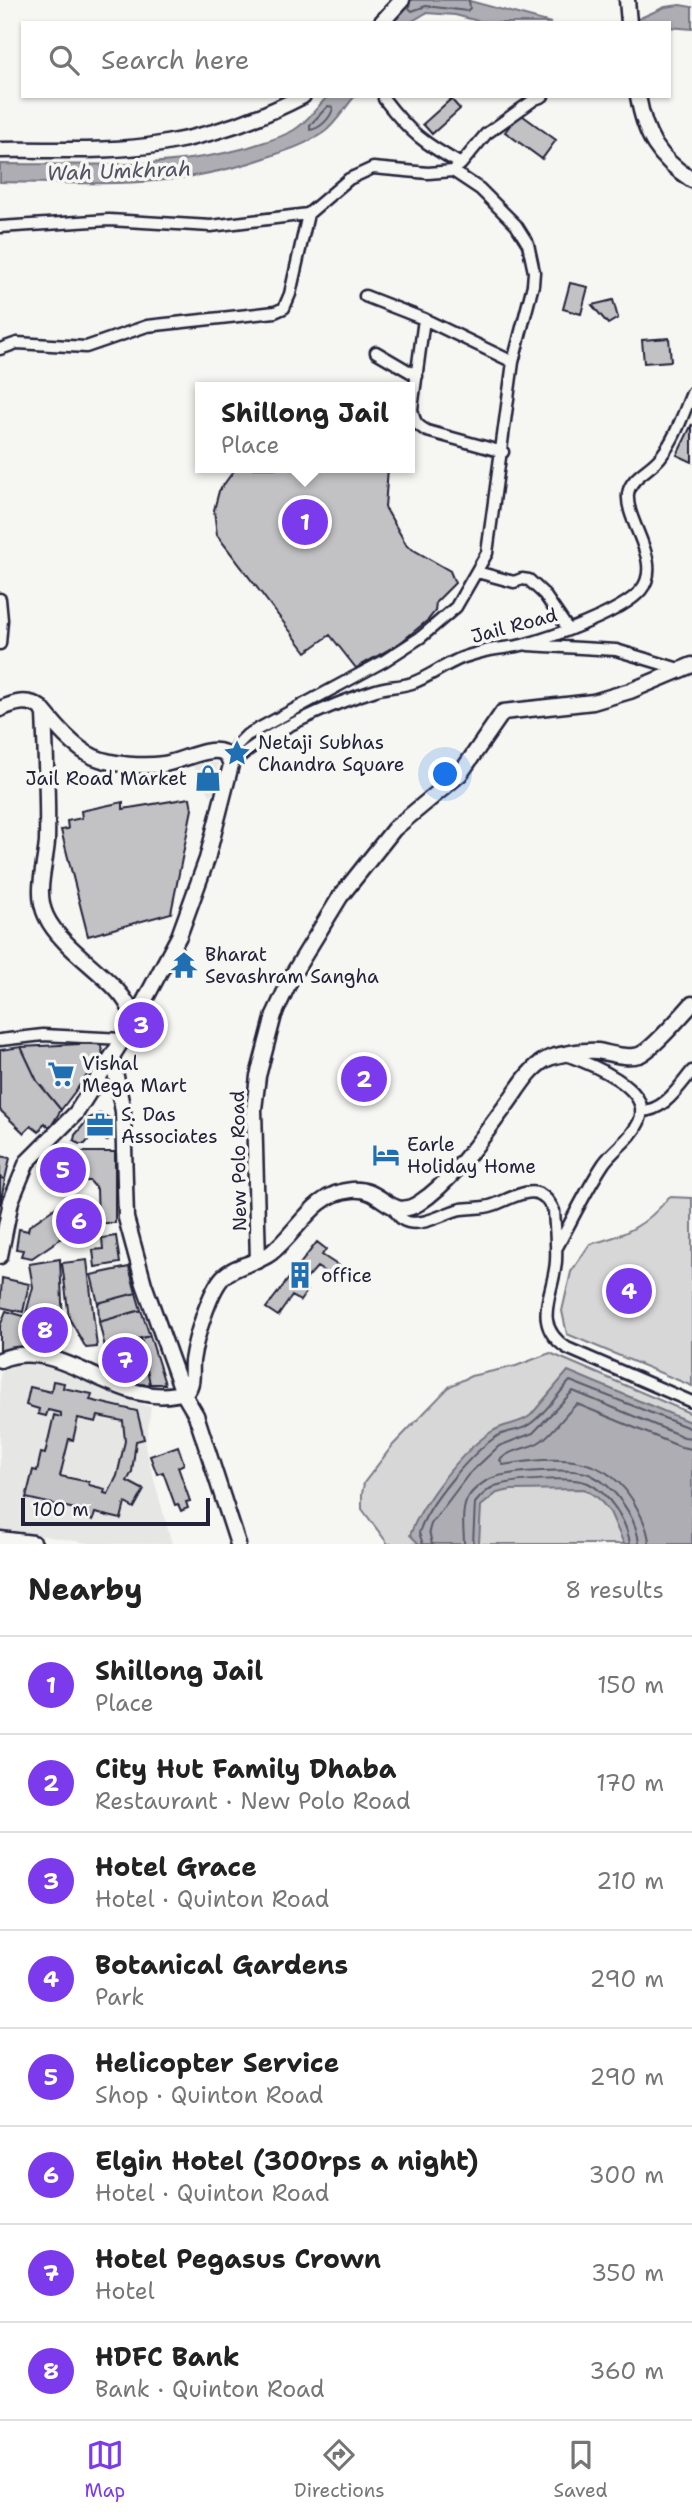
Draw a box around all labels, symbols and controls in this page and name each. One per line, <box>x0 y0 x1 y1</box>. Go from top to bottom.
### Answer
search box <box>21 21 671 98</box>
icon: search <box>45 41 83 79</box>
text: Search here <box>101 42 250 77</box>
water label: Wah Umkhrah <box>46 154 192 188</box>
popup <box>195 382 415 473</box>
text: Shillong Jail <box>221 395 389 430</box>
text: Place <box>221 430 280 460</box>
pin: 1 <box>282 496 328 548</box>
street label: Jail Road <box>468 602 560 649</box>
place label: Netaji Subhas Chandra Square <box>258 730 405 777</box>
place icon: Netaji Subhas Chandra Square <box>222 738 252 768</box>
your location <box>428 757 462 791</box>
shop icon: Jail Road Market <box>193 763 223 793</box>
place label: Jail Road Market <box>25 766 187 791</box>
place label: Bharat Sevashram Sangha <box>205 942 379 989</box>
temple icon: Bharat Sevashram Sangha <box>169 950 199 980</box>
pin: 3 <box>118 999 164 1051</box>
place label: Vishal Mega Mart <box>82 1051 187 1098</box>
pin: 2 <box>341 1053 387 1105</box>
supermarket icon: Vishal Mega Mart <box>46 1059 76 1089</box>
street label: New Polo Road <box>225 1090 252 1232</box>
place label: S. Das Associates <box>121 1102 218 1149</box>
office icon: S. Das Associates <box>85 1110 115 1140</box>
place label: Earle Holiday Home <box>407 1132 536 1179</box>
hotel icon: Earle Holiday Home <box>371 1140 401 1170</box>
pin: 5 <box>40 1144 86 1196</box>
pin: 6 <box>56 1195 102 1247</box>
building icon: office <box>285 1260 315 1290</box>
place label: office <box>321 1263 372 1288</box>
pin: 4 <box>606 1265 652 1317</box>
pin: 8 <box>22 1304 68 1356</box>
pin: 7 <box>102 1334 148 1386</box>
scale bar <box>21 1495 210 1527</box>
text: 100 m <box>32 1497 89 1522</box>
text: Nearby <box>28 1569 143 1610</box>
text: 8 results <box>565 1575 664 1605</box>
text: Shillong Jail <box>95 1653 263 1688</box>
text: 1 <box>46 1670 56 1700</box>
text: 150 m <box>597 1670 664 1700</box>
text: Place <box>95 1688 154 1718</box>
text: City Hut Family Dhaba <box>95 1751 397 1786</box>
text: 2 <box>43 1768 59 1798</box>
text: 170 m <box>596 1768 664 1798</box>
text: Restaurant · New Polo Road <box>95 1786 411 1816</box>
text: Hotel Grace <box>95 1849 257 1884</box>
text: 3 <box>43 1866 59 1896</box>
text: 210 m <box>596 1866 664 1896</box>
text: Hotel · Quinton Road <box>95 1884 329 1914</box>
text: Botanical Gardens <box>95 1947 348 1982</box>
text: 4 <box>43 1964 59 1994</box>
text: 290 m <box>590 1964 664 1994</box>
text: Park <box>95 1982 144 2012</box>
text: Helicopter Service <box>95 2045 339 2080</box>
text: 5 <box>44 2062 58 2092</box>
text: 290 m <box>590 2062 664 2092</box>
text: Shop · Quinton Road <box>95 2080 323 2110</box>
text: Elgin Hotel (300rps a night) <box>95 2143 479 2178</box>
text: 6 <box>43 2160 59 2190</box>
text: 300 m <box>589 2160 664 2190</box>
text: Hotel · Quinton Road <box>95 2178 329 2208</box>
text: Hotel Pegasus Crown <box>95 2241 381 2276</box>
text: 7 <box>43 2258 59 2288</box>
text: 350 m <box>591 2258 664 2288</box>
text: Hotel <box>95 2276 155 2306</box>
text: HDFC Bank <box>95 2339 240 2374</box>
text: 8 <box>43 2356 59 2386</box>
text: 360 m <box>589 2356 664 2386</box>
text: Bank · Quinton Road <box>95 2374 325 2404</box>
tab: Map <box>84 2436 125 2503</box>
tab: Directions <box>294 2436 385 2503</box>
tab: Saved <box>554 2436 608 2503</box>

